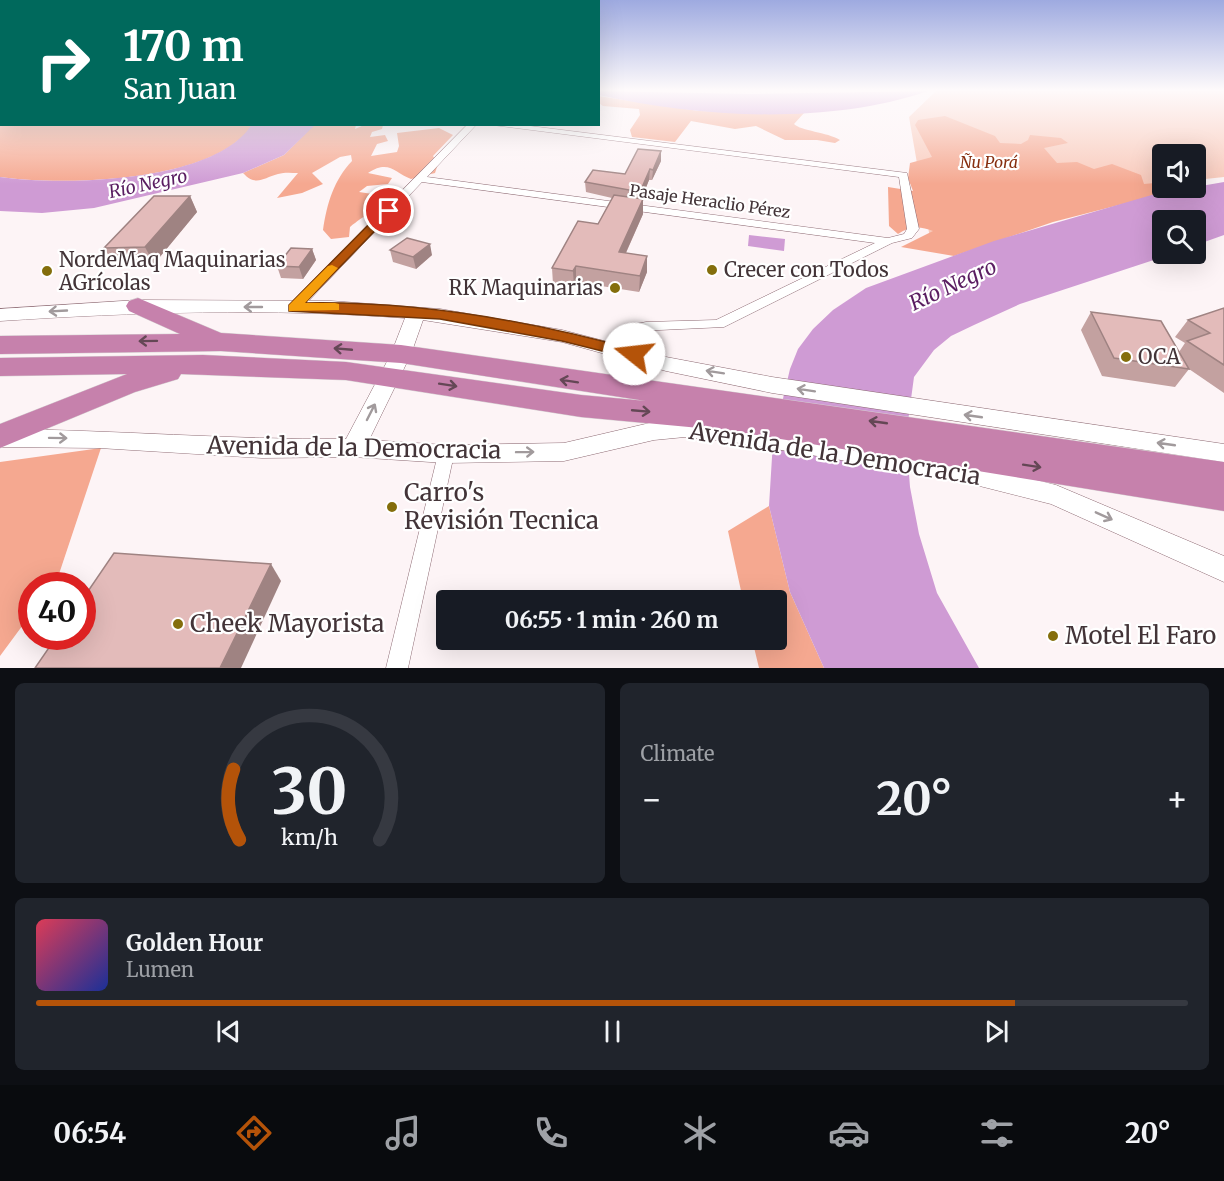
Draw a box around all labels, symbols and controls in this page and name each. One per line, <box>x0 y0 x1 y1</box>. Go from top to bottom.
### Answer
text: 170 m <box>123 20 244 72</box>
icon: right <box>24 24 102 102</box>
text: San Juan <box>123 72 237 106</box>
map controls <box>1152 144 1206 264</box>
button: sound <box>1152 144 1206 198</box>
park label: Ñu Porá <box>960 152 1018 172</box>
water label: Río Negro <box>106 164 189 203</box>
street label: Pasaje Heraclio Pérez <box>628 180 792 222</box>
pin <box>363 185 414 236</box>
icon: arrive <box>372 194 405 227</box>
button: search <box>1152 210 1206 264</box>
place label: NordeMaq Maquinarias AGrícolas <box>58 247 285 295</box>
water label: Río Negro <box>905 253 1001 316</box>
place label: Crecer con Todos <box>724 257 889 282</box>
marker: Crecer con Todos <box>705 263 719 277</box>
marker: NordeMaq Maquinarias AGrícolas <box>40 264 54 278</box>
place label: RK Maquinarias <box>449 275 603 300</box>
marker: RK Maquinarias <box>608 281 622 295</box>
one-way arrow <box>243 301 263 313</box>
one-way arrow <box>48 306 68 317</box>
position arrow <box>602 322 666 386</box>
one-way arrow <box>139 335 159 347</box>
one-way arrow <box>334 343 354 354</box>
place label: OCA <box>1138 344 1181 369</box>
marker: OCA <box>1119 350 1133 364</box>
one-way arrow <box>706 366 726 377</box>
one-way arrow <box>560 375 579 386</box>
one-way arrow <box>437 379 457 390</box>
one-way arrow <box>797 385 817 396</box>
one-way arrow <box>366 403 378 421</box>
one-way arrow <box>630 406 650 417</box>
one-way arrow <box>964 411 983 422</box>
street label: Avenida de la Democracia <box>686 415 983 492</box>
one-way arrow <box>869 417 889 428</box>
street label: Avenida de la Democracia <box>205 429 502 466</box>
one-way arrow <box>48 432 68 444</box>
one-way arrow <box>1157 439 1176 450</box>
one-way arrow <box>515 447 535 458</box>
one-way arrow <box>1022 461 1042 472</box>
place label: Carro's Revisión Tecnica <box>404 477 599 536</box>
marker: Carro's Revisión Tecnica <box>385 500 399 514</box>
one-way arrow <box>1095 512 1113 523</box>
speed limit sign: 40 <box>18 572 96 650</box>
text: 06:55 · 1 min · 260 m <box>505 606 718 634</box>
place label: Cheek Mayorista <box>190 608 385 639</box>
marker: Cheek Mayorista <box>171 617 185 631</box>
place label: Motel El Faro <box>1065 620 1216 651</box>
marker: Motel El Faro <box>1046 629 1060 643</box>
text: Climate <box>641 741 715 766</box>
text: 30 <box>272 753 348 831</box>
text: 20° <box>876 771 952 827</box>
text: − <box>641 779 663 820</box>
text: + <box>1166 779 1188 820</box>
text: km/h <box>281 824 338 851</box>
text: Golden Hour <box>126 929 263 957</box>
text: Lumen <box>126 957 194 982</box>
icon: previous <box>212 1015 245 1048</box>
icon: pause <box>596 1015 629 1048</box>
icon: next <box>980 1015 1013 1048</box>
icon: directions <box>233 1112 275 1154</box>
icon: music <box>382 1112 424 1154</box>
icon: phone <box>530 1112 572 1154</box>
icon: climate <box>679 1112 721 1154</box>
icon: car <box>828 1112 870 1154</box>
icon: filters <box>976 1112 1018 1154</box>
text: 06:54 <box>53 1116 126 1150</box>
text: 20° <box>1125 1116 1171 1150</box>

